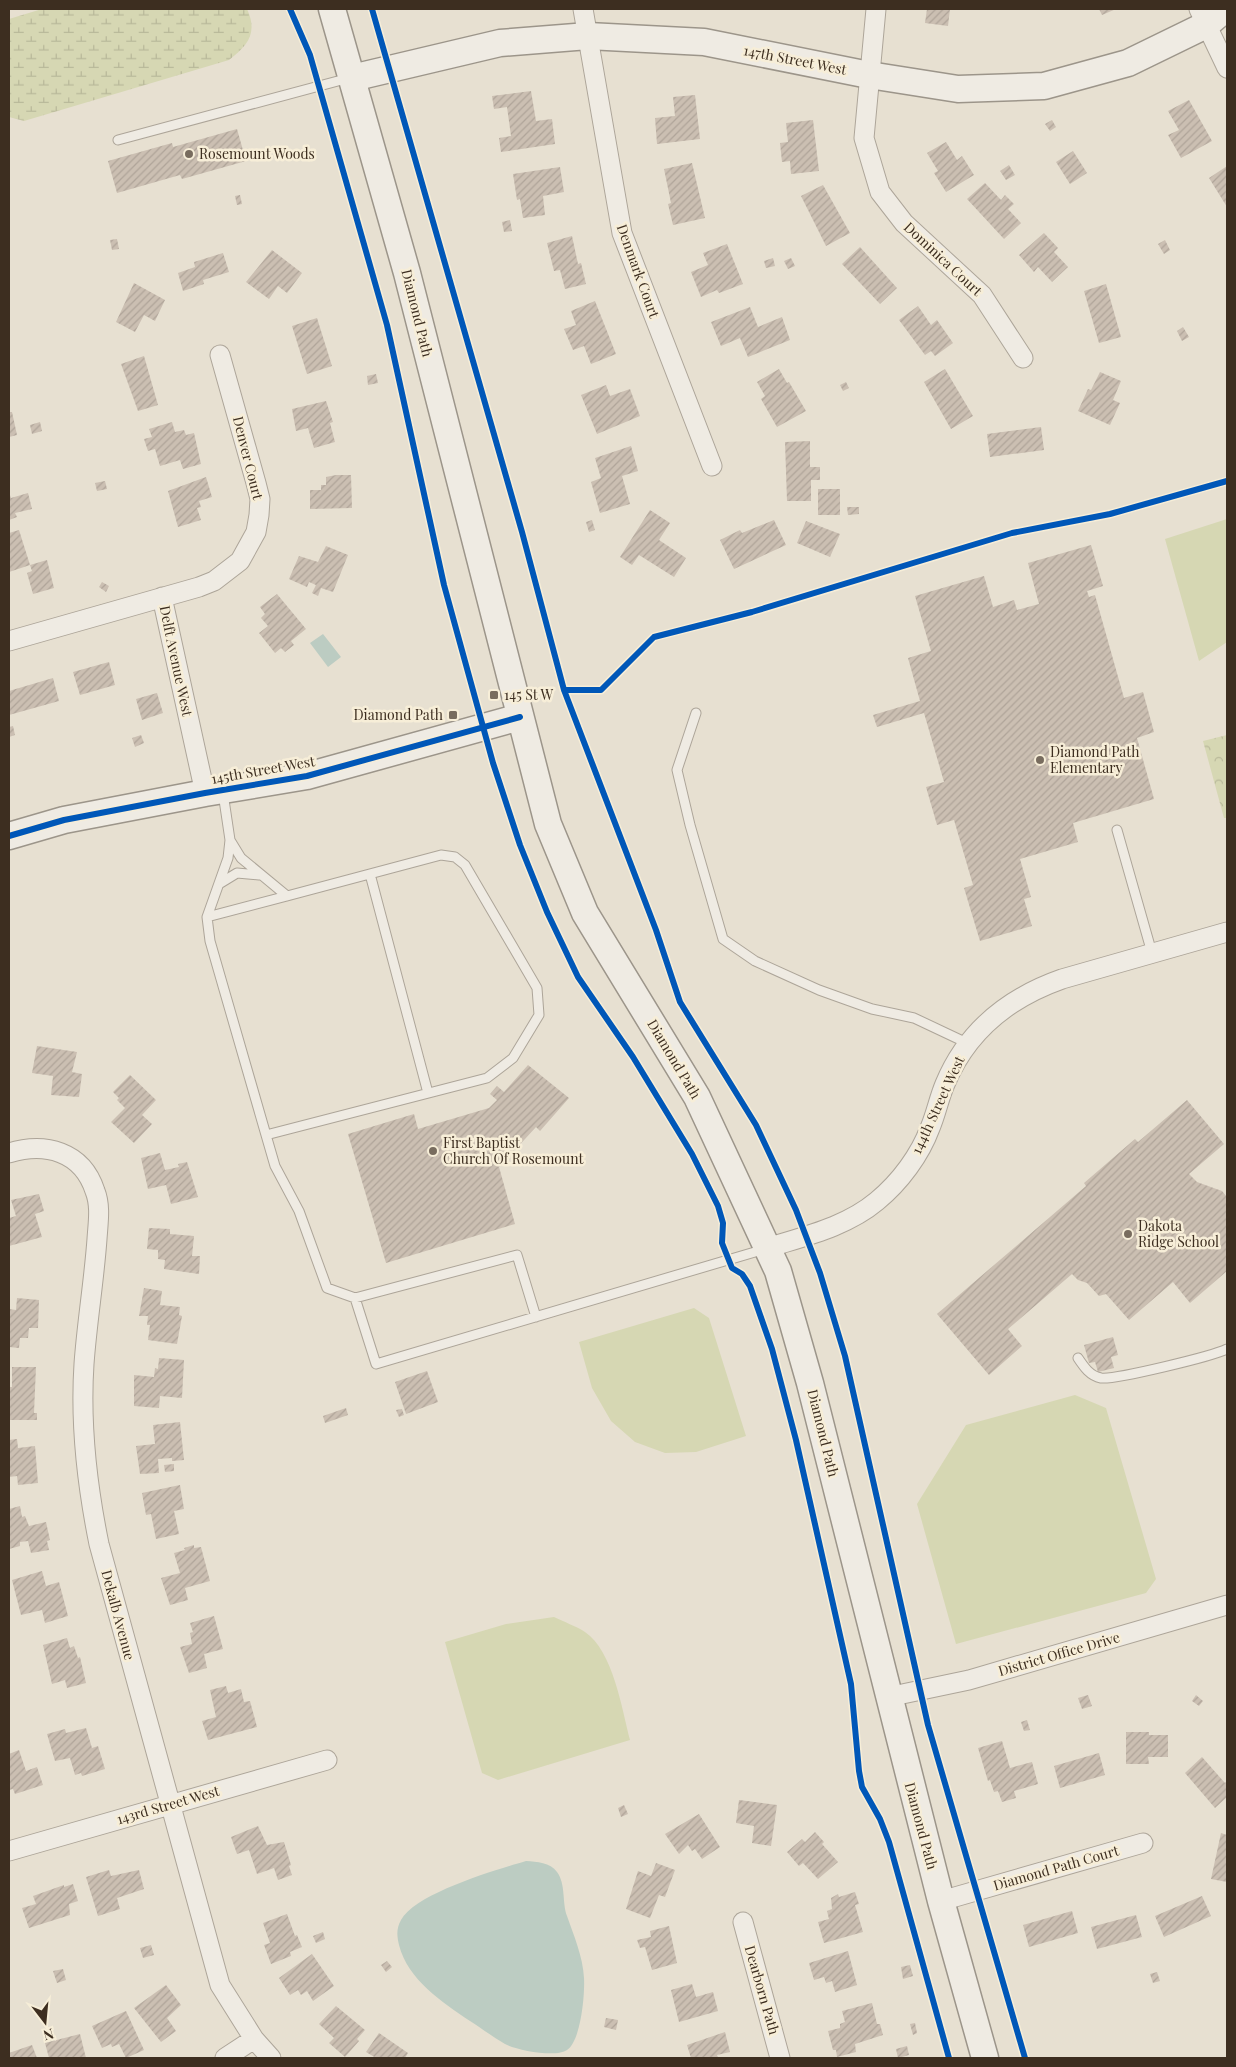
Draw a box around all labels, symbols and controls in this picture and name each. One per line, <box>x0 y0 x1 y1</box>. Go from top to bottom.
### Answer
street label: 147th Street West <box>742 40 849 79</box>
place label: Rosemount Woods <box>199 144 315 163</box>
marker: Rosemount Woods <box>183 148 195 160</box>
street label: Dominica Court <box>900 217 987 301</box>
street label: Denmark Court <box>613 221 665 321</box>
street label: Diamond Path <box>397 267 438 359</box>
street label: Denver Court <box>229 414 268 503</box>
street label: Delft Avenue West <box>155 604 198 719</box>
place label: 145 St W <box>504 685 553 704</box>
marker: 145 St W <box>488 689 500 701</box>
place label: Diamond Path <box>353 705 444 724</box>
marker: Diamond Path <box>447 709 459 721</box>
place label: Diamond Path Elementary <box>1050 742 1140 777</box>
street label: 145th Street West <box>210 751 317 788</box>
marker: Diamond Path Elementary <box>1034 754 1046 766</box>
street label: Diamond Path <box>643 1015 706 1103</box>
street label: 144th Street West <box>907 1052 969 1157</box>
place label: First Baptist Church Of Rosemount <box>443 1133 585 1168</box>
marker: First Baptist Church Of Rosemount <box>427 1145 439 1157</box>
place label: Dakota Ridge School <box>1138 1216 1219 1251</box>
marker: Dakota Ridge School <box>1122 1228 1134 1240</box>
street label: Diamond Path <box>803 1387 844 1479</box>
street label: Dekalb Avenue <box>97 1568 140 1662</box>
street label: District Office Drive <box>996 1627 1122 1680</box>
street label: 143rd Street West <box>114 1780 222 1828</box>
street label: Diamond Path <box>901 1780 942 1872</box>
street label: Diamond Path Court <box>991 1840 1122 1895</box>
street label: Dearborn Path <box>741 1943 785 2037</box>
north arrow <box>20 1997 70 2047</box>
text: N <box>41 2024 56 2046</box>

